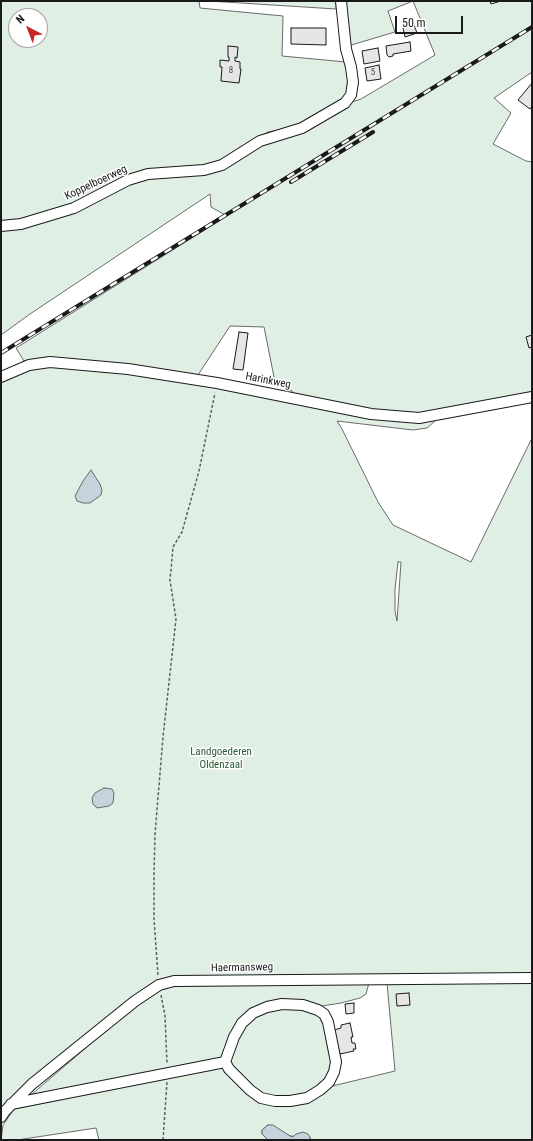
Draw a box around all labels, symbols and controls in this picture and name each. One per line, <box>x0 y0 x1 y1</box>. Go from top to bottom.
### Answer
north arrow <box>8 8 48 48</box>
scale bar <box>397 8 465 34</box>
text: N <box>13 12 27 27</box>
text: 50 m <box>402 16 426 30</box>
house number: 8 <box>229 66 233 76</box>
house number: 5 <box>371 68 375 78</box>
street label: Koppelboerweg <box>63 163 129 203</box>
street label: Harinkweg <box>244 370 292 392</box>
park label: Landgoederen Oldenzaal <box>190 745 252 771</box>
street label: Haermansweg <box>211 961 273 975</box>

